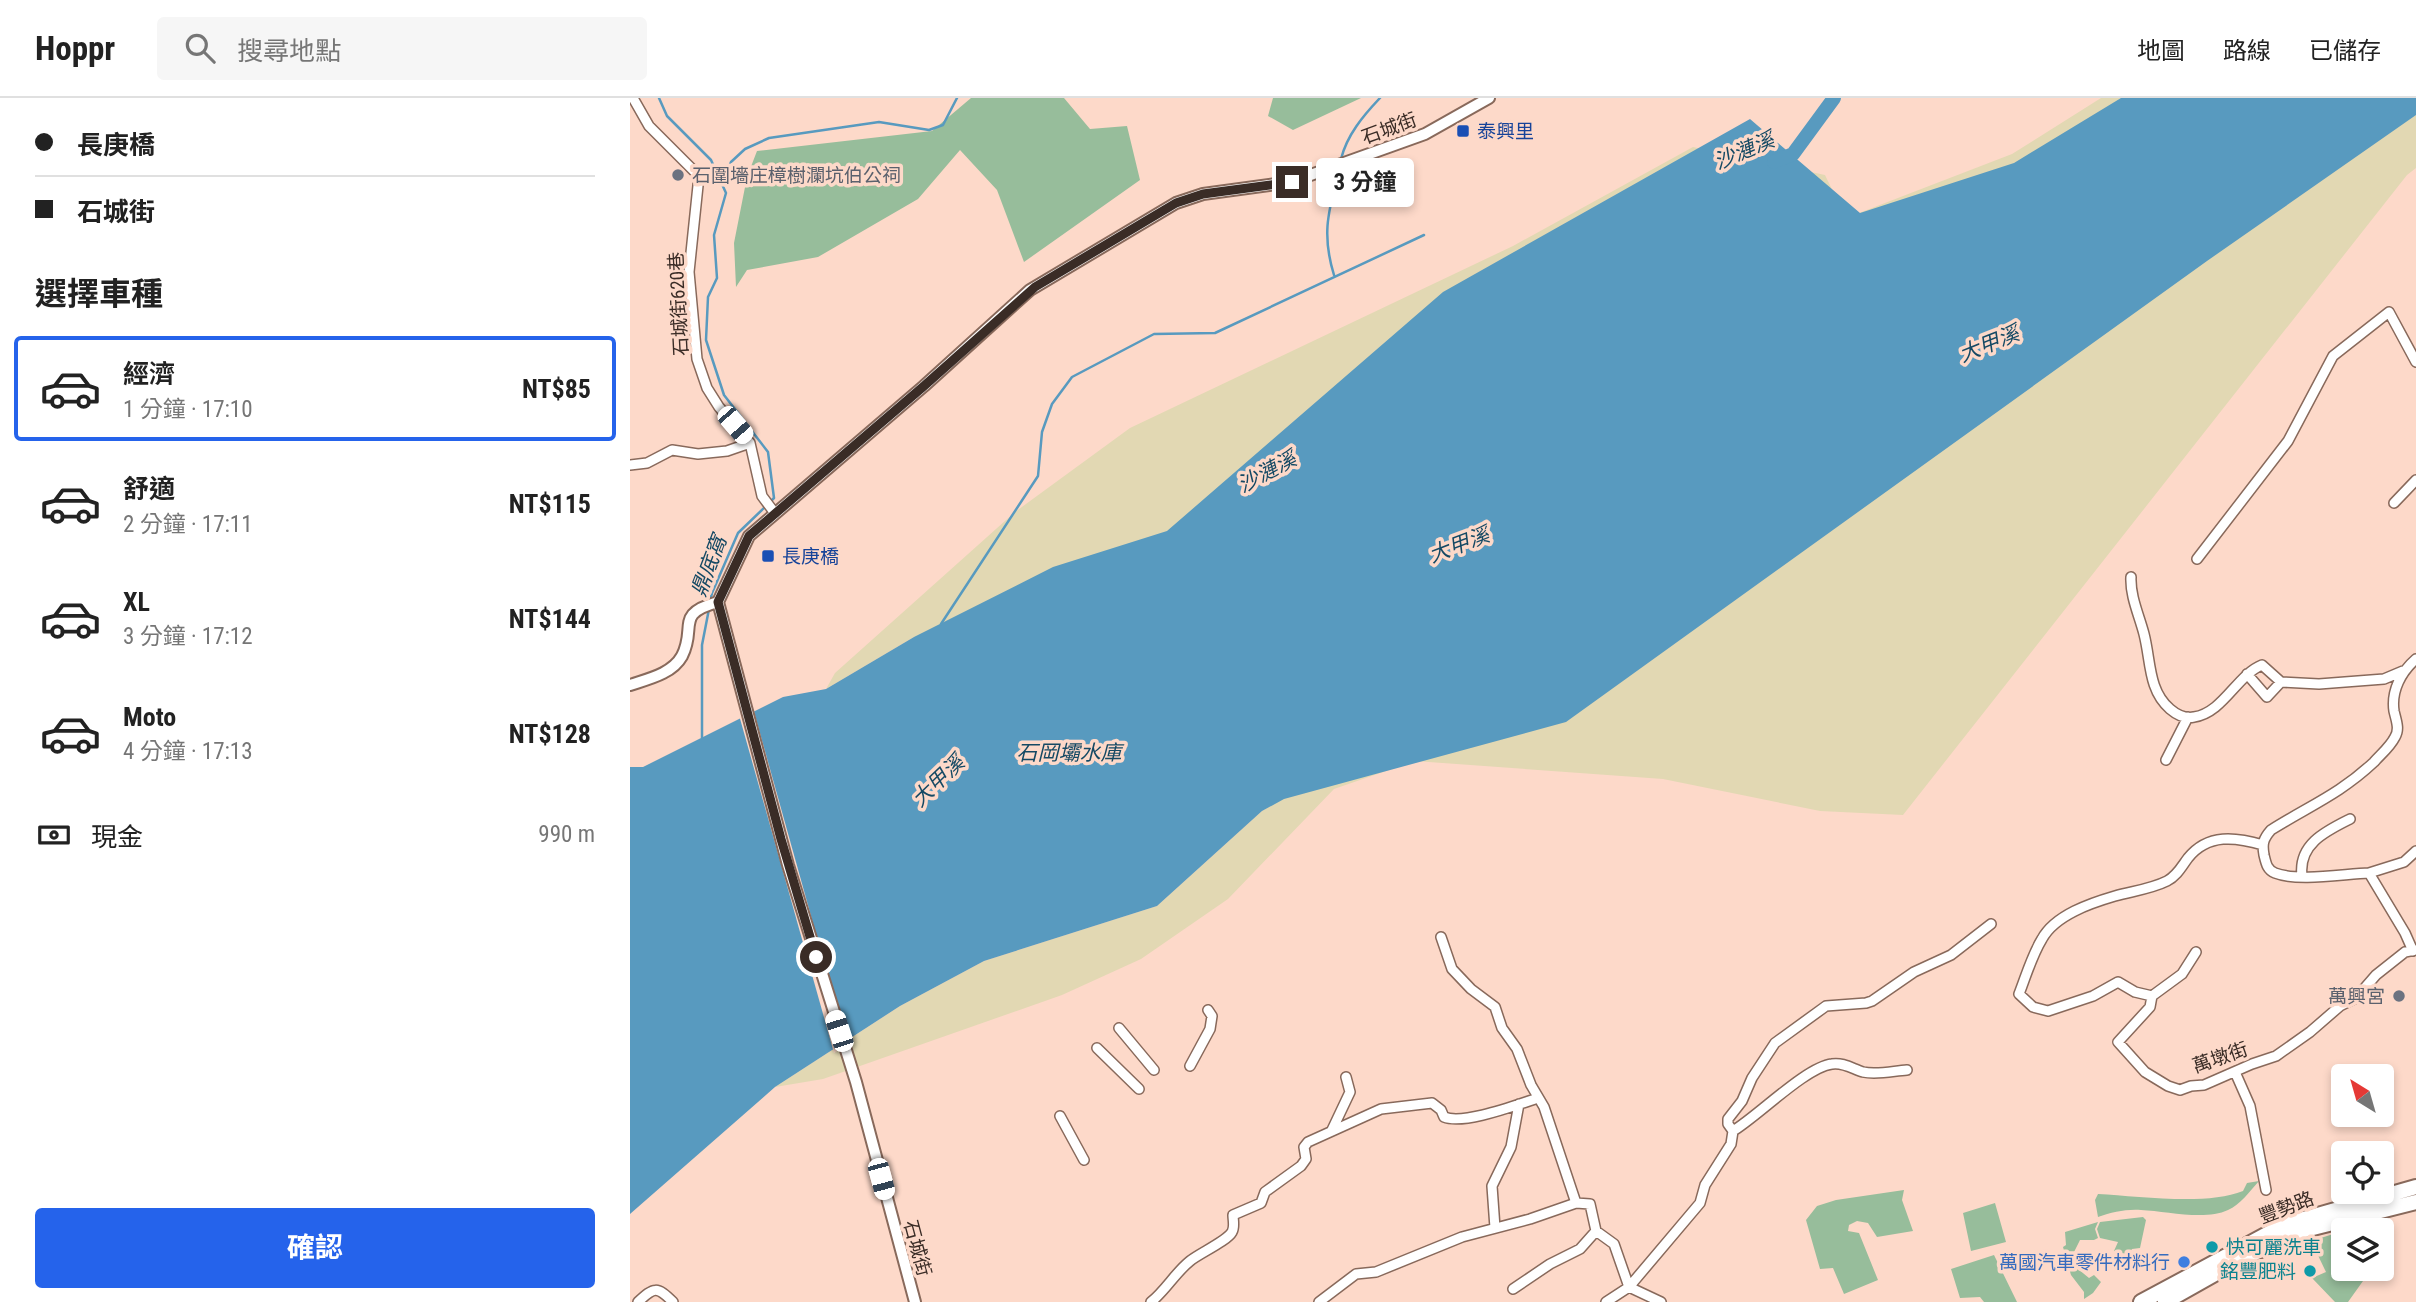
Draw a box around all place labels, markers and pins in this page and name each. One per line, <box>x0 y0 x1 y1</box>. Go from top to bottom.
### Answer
place label: 泰興里 <box>1477 120 1534 143</box>
marker: 泰興里 <box>1455 123 1471 139</box>
place label: 石圍墻庄樟樹瀾坑伯公祠 <box>692 164 901 187</box>
marker: 石圍墻庄樟樹瀾坑伯公祠 <box>670 167 686 183</box>
place label: 長庚橋 <box>782 545 839 568</box>
marker: 長庚橋 <box>760 548 776 564</box>
place label: 萬興宮 <box>2328 985 2385 1008</box>
marker: 萬興宮 <box>2391 988 2407 1004</box>
place label: 快可麗洗車 <box>2226 1236 2321 1259</box>
marker: 快可麗洗車 <box>2204 1239 2220 1255</box>
place label: 萬國汽車零件材料行 <box>1999 1251 2170 1274</box>
marker: 萬國汽車零件材料行 <box>2176 1254 2192 1270</box>
place label: 銘豐肥料 <box>2220 1260 2296 1283</box>
marker: 銘豐肥料 <box>2302 1263 2318 1279</box>

